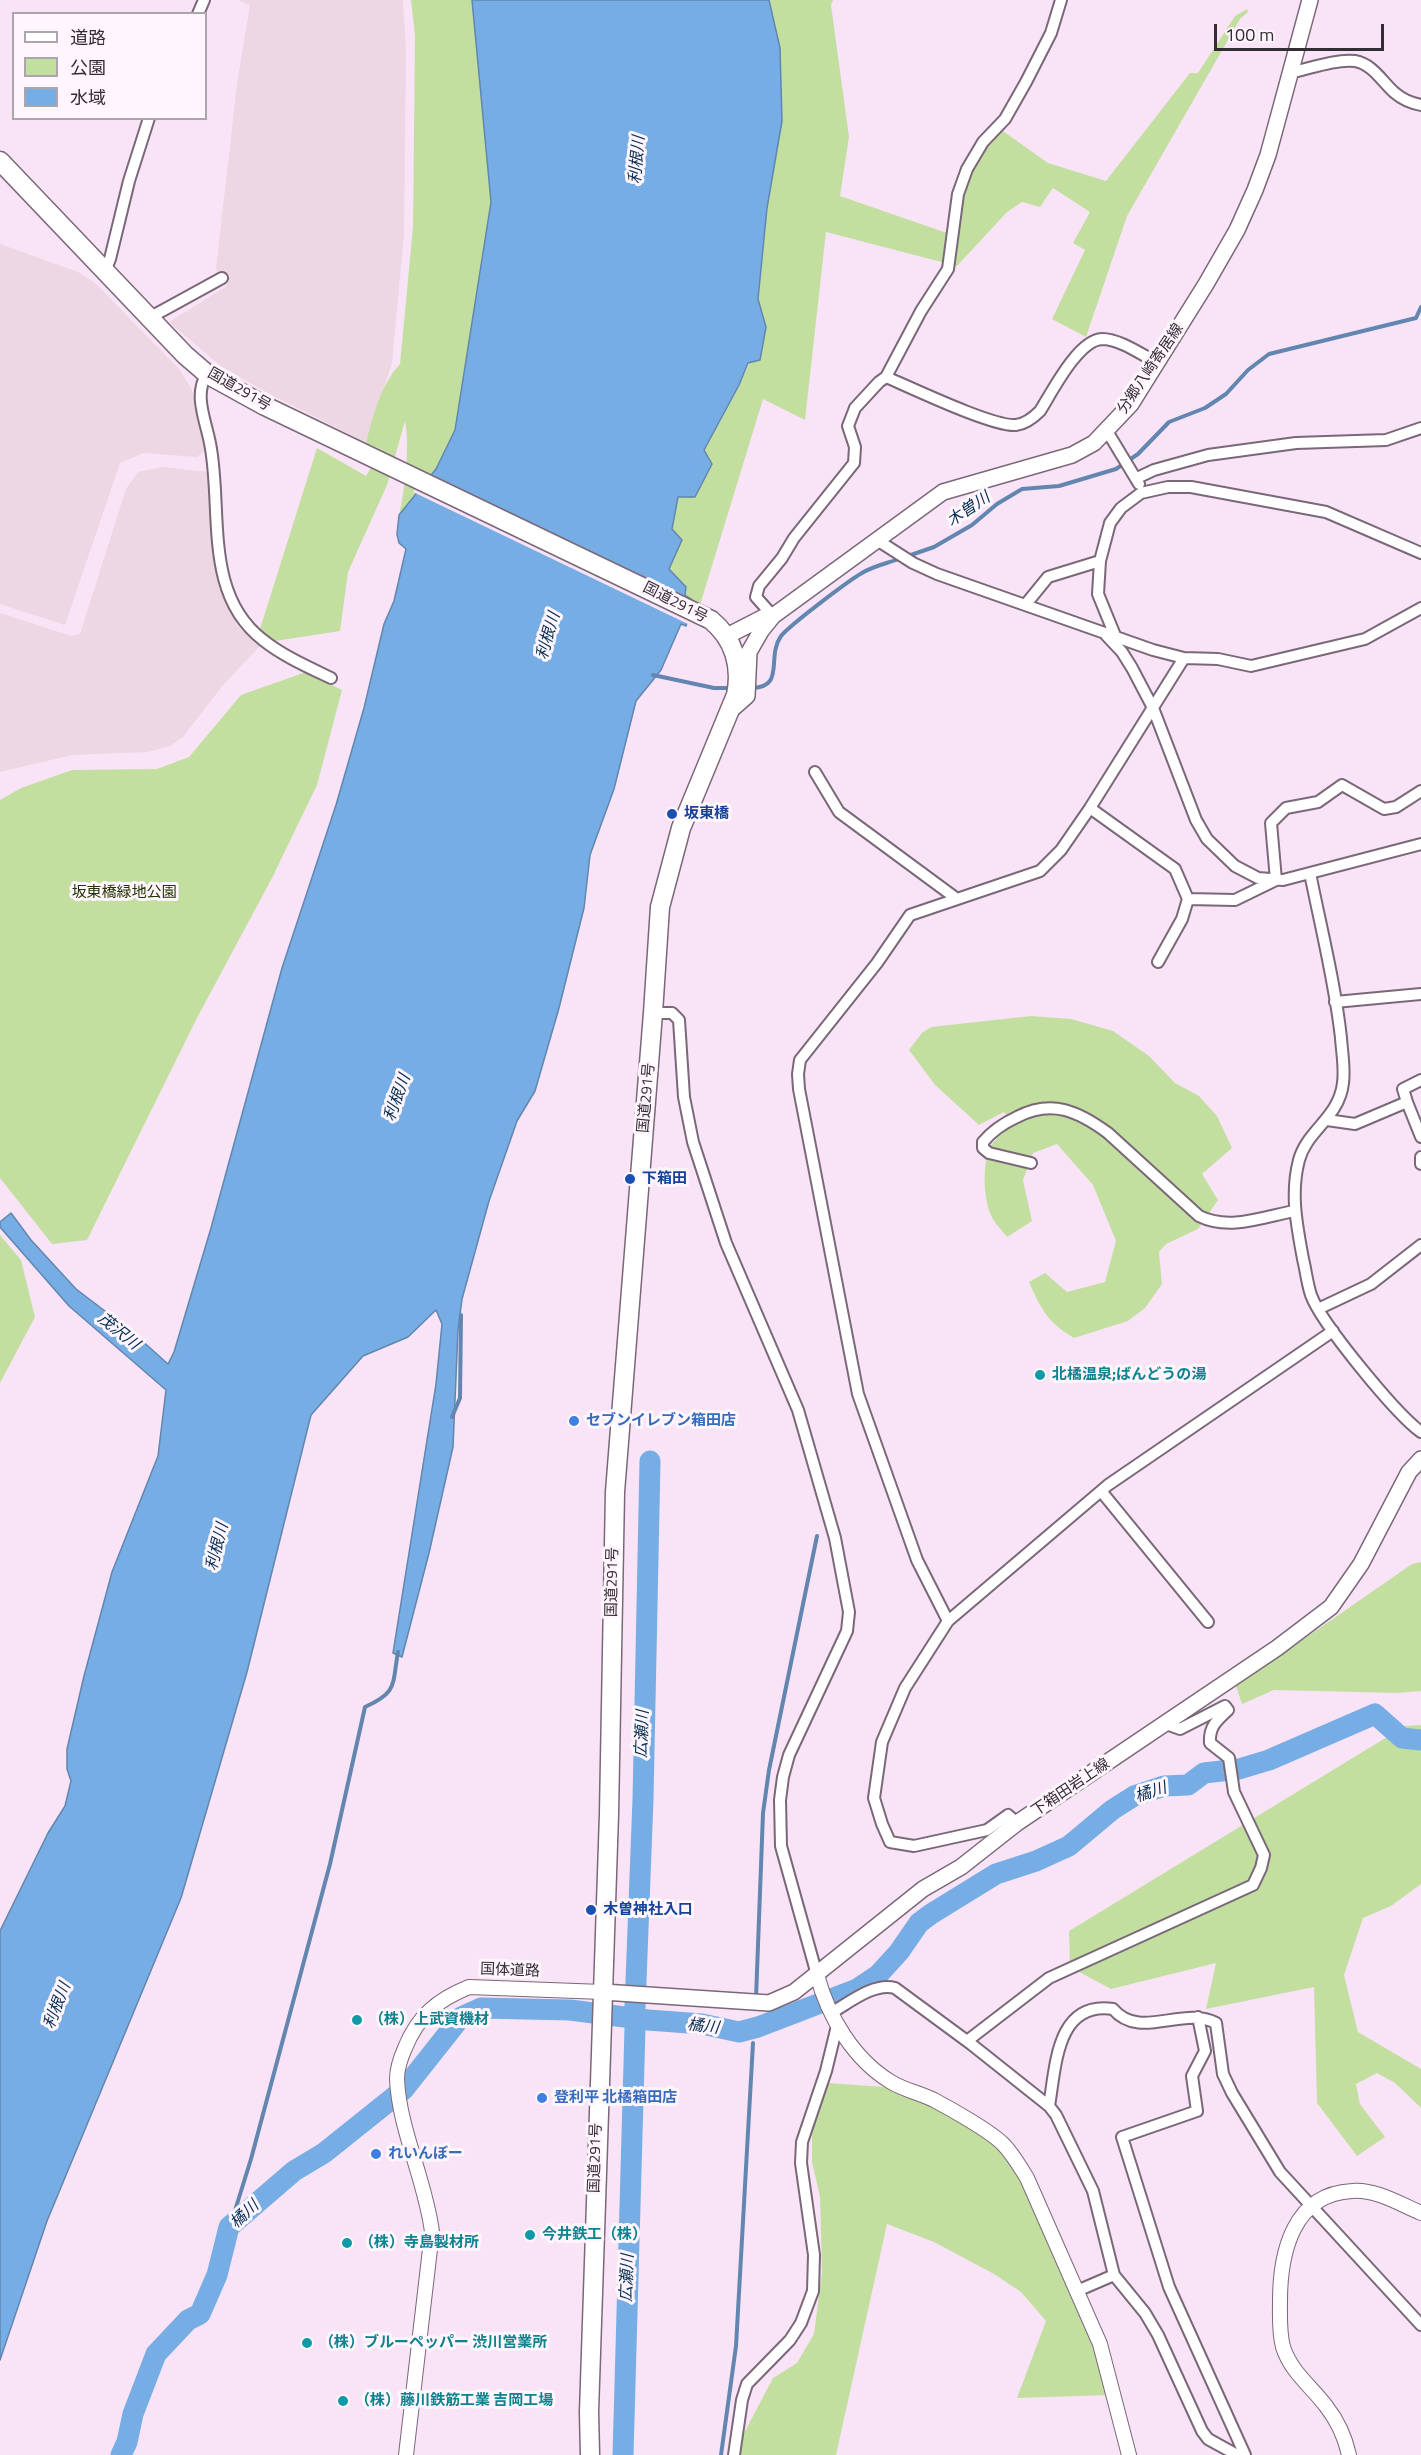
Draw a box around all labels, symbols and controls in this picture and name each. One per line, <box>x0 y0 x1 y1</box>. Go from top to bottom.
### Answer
legend <box>12 12 207 120</box>
scale bar <box>1217 12 1386 50</box>
text: 100 m <box>1225 21 1274 48</box>
text: 道路 <box>70 24 106 51</box>
text: 公園 <box>70 54 106 81</box>
text: 水域 <box>70 84 106 111</box>
water label: 利根川 <box>626 135 650 185</box>
street label: 分郷八崎寄居線 <box>1114 320 1188 418</box>
street label: 国道291号 <box>204 365 274 415</box>
water label: 木曽川 <box>944 489 994 531</box>
street label: 国道291号 <box>640 579 710 627</box>
water label: 利根川 <box>533 610 565 662</box>
place label: 坂東橋 <box>684 805 729 823</box>
marker: 坂東橋 <box>665 807 679 821</box>
park label: 坂東橋緑地公園 <box>72 884 176 902</box>
street label: 国道291号 <box>635 1062 659 1134</box>
water label: 利根川 <box>381 1072 415 1124</box>
place label: 下箱田 <box>642 1170 687 1188</box>
marker: 下箱田 <box>623 1172 637 1186</box>
water label: 茂沢川 <box>93 1309 143 1355</box>
place label: 北橘温泉;ばんどうの湯 <box>1052 1366 1206 1384</box>
marker: 北橘温泉;ばんどうの湯 <box>1033 1368 1047 1382</box>
place label: セブンイレブン箱田店 <box>586 1412 736 1430</box>
marker: セブンイレブン箱田店 <box>567 1414 581 1428</box>
water label: 利根川 <box>203 1521 233 1573</box>
street label: 国道291号 <box>603 1547 623 1617</box>
water label: 広瀬川 <box>633 1710 653 1758</box>
street label: 下箱田岩上線 <box>1029 1755 1113 1821</box>
water label: 橘川 <box>1133 1779 1169 1807</box>
place label: 木曽神社入口 <box>603 1901 693 1919</box>
marker: 木曽神社入口 <box>584 1903 598 1917</box>
street label: 国体道路 <box>480 1961 540 1981</box>
water label: 利根川 <box>40 1980 76 2032</box>
place label: （株）上武資機材 <box>369 2011 489 2029</box>
marker: （株）上武資機材 <box>350 2013 364 2027</box>
water label: 橘川 <box>686 2016 720 2038</box>
place label: 登利平 北橘箱田店 <box>554 2089 677 2107</box>
marker: 登利平 北橘箱田店 <box>535 2091 549 2105</box>
street label: 国道291号 <box>586 2123 606 2193</box>
place label: れいんぼー <box>388 2145 463 2163</box>
marker: れいんぼー <box>369 2147 383 2161</box>
water label: 橘川 <box>227 2197 263 2233</box>
place label: 今井鉄工（株） <box>542 2226 647 2244</box>
marker: 今井鉄工（株） <box>523 2228 537 2242</box>
place label: （株）寺島製材所 <box>359 2234 479 2252</box>
marker: （株）寺島製材所 <box>340 2236 354 2250</box>
water label: 広瀬川 <box>618 2254 638 2302</box>
place label: （株）ブルーペッパー 渋川営業所 <box>319 2334 547 2352</box>
marker: （株）ブルーペッパー 渋川営業所 <box>300 2336 314 2350</box>
place label: （株）藤川鉄筋工業 吉岡工場 <box>355 2392 553 2410</box>
marker: （株）藤川鉄筋工業 吉岡工場 <box>336 2394 350 2408</box>

